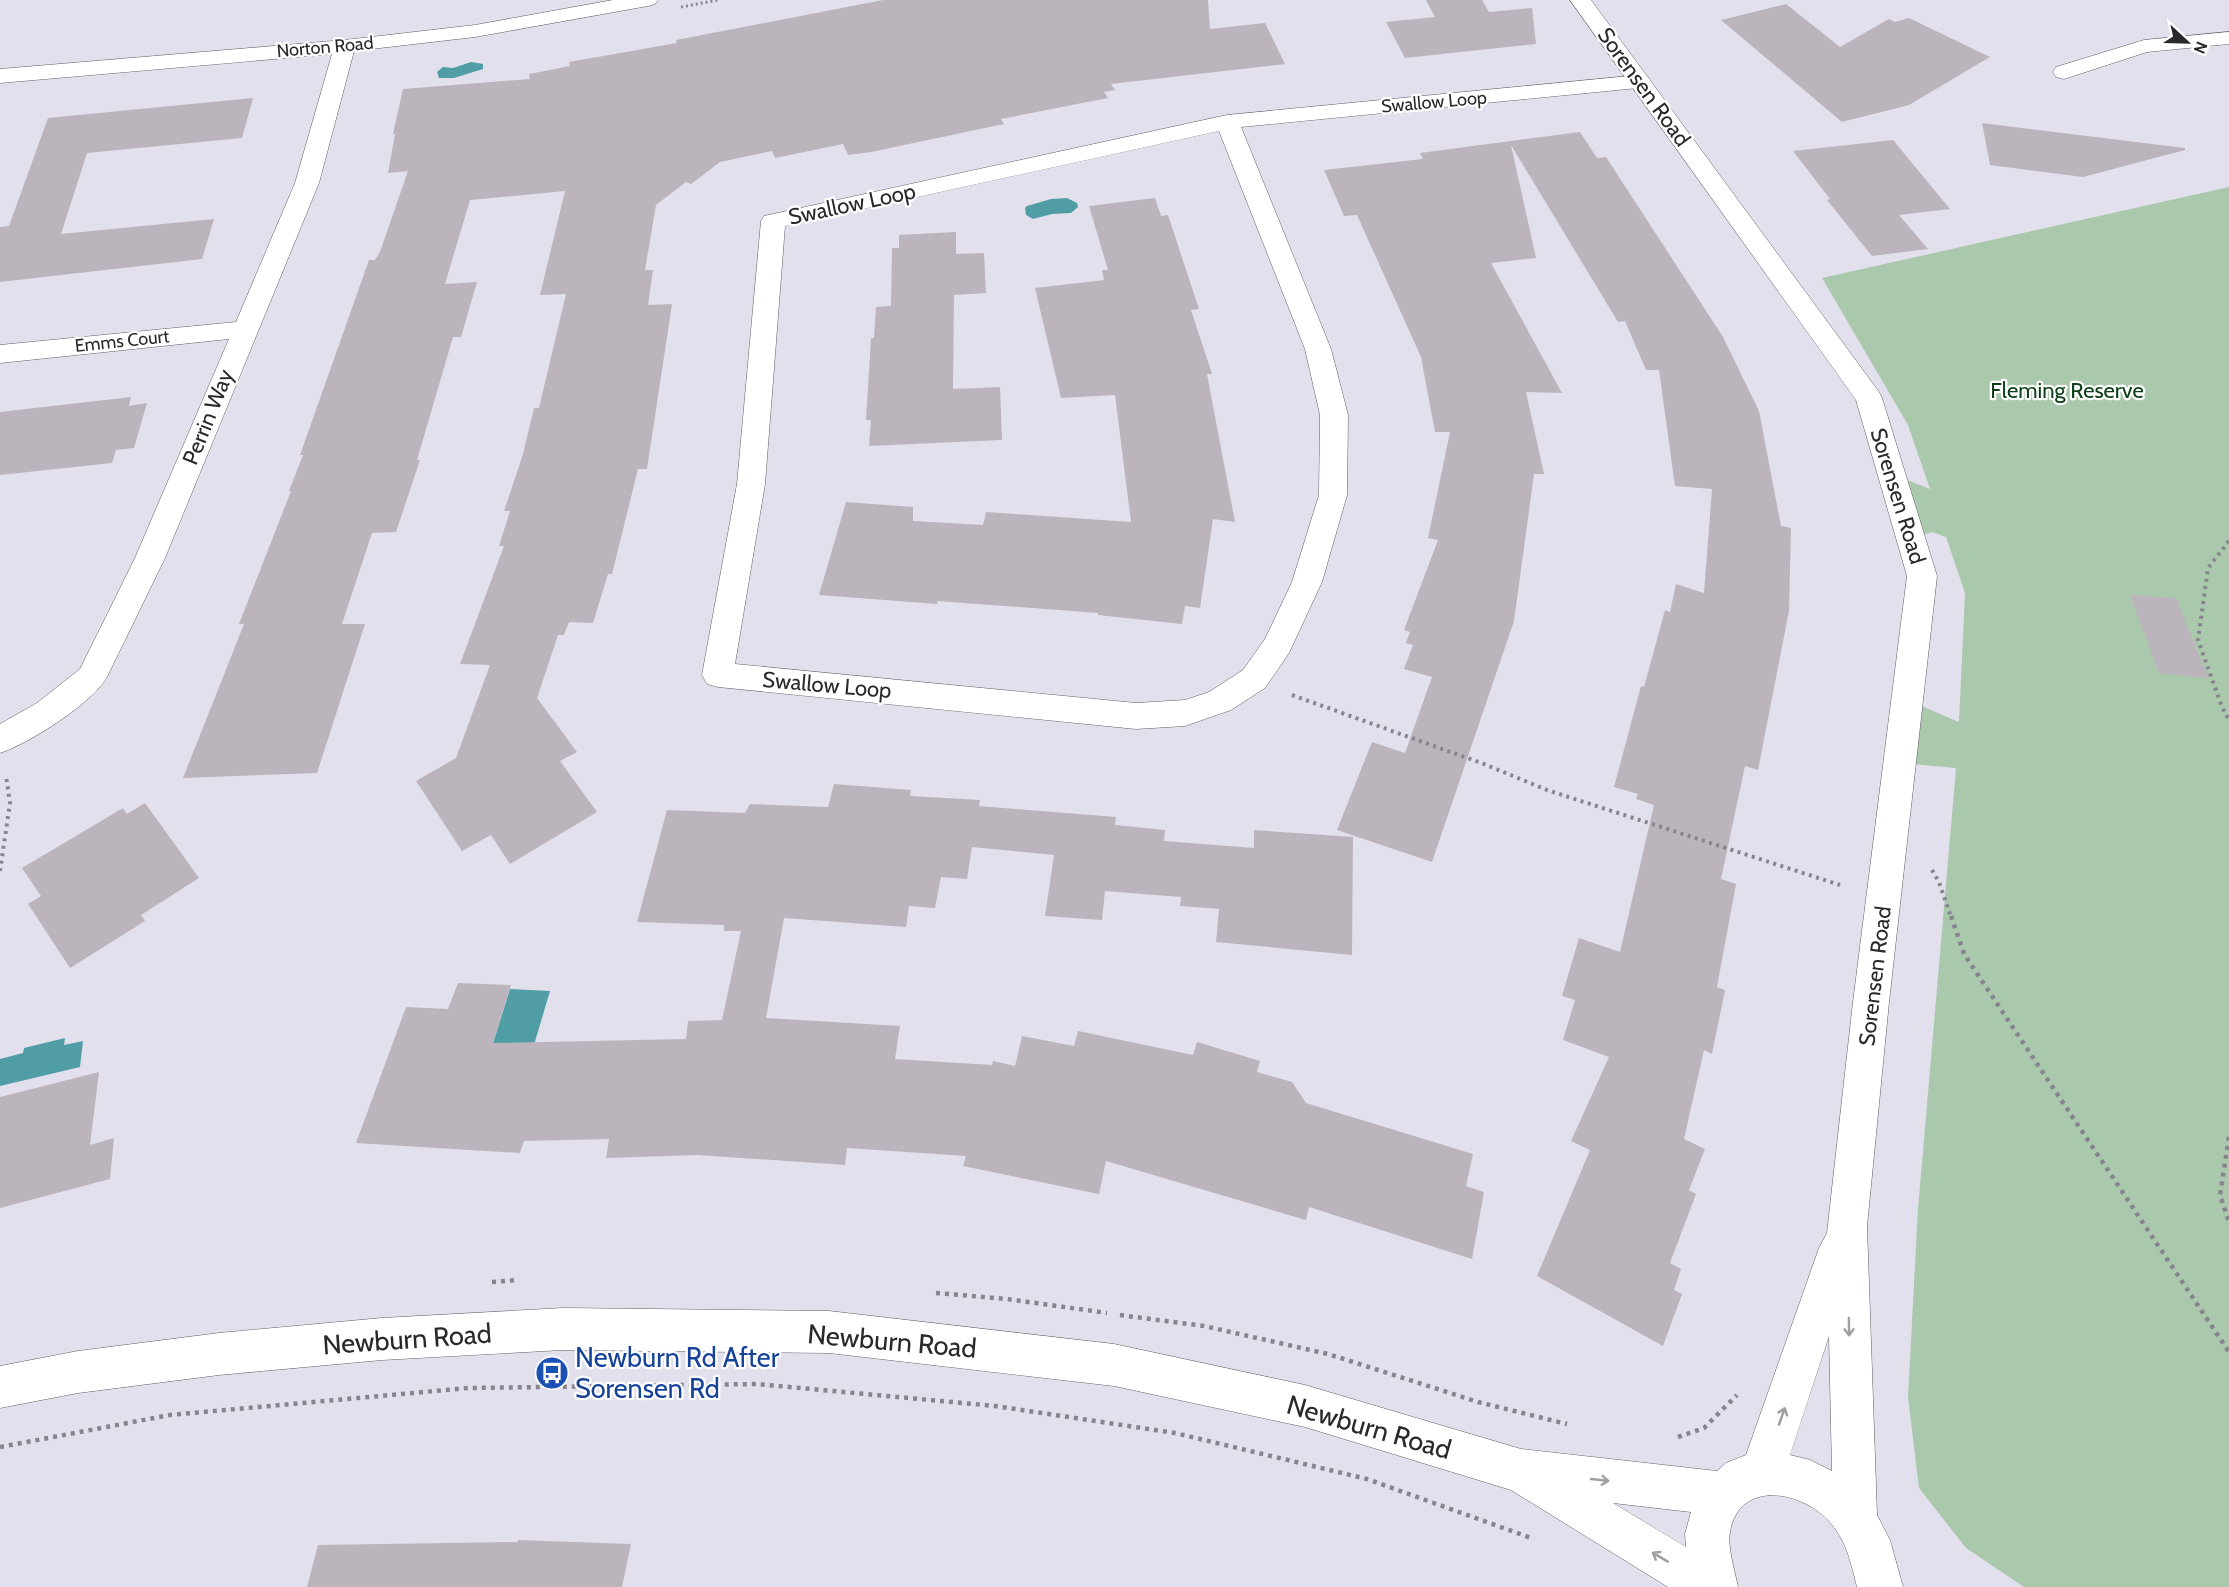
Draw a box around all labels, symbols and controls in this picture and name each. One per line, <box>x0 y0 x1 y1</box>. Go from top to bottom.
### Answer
north arrow <box>2157 12 2217 72</box>
street label: Sorensen Road <box>1592 22 1696 152</box>
street label: Norton Road <box>276 32 374 62</box>
text: N <box>2190 39 2211 56</box>
street label: Swallow Loop <box>1380 86 1488 118</box>
street label: Swallow Loop <box>786 177 918 231</box>
street label: Emms Court <box>74 325 170 357</box>
street label: Perrin Way <box>177 365 239 469</box>
park label: Fleming Reserve <box>1990 377 2144 404</box>
street label: Sorensen Road <box>1865 425 1931 567</box>
street label: Swallow Loop <box>761 666 893 704</box>
street label: Sorensen Road <box>1853 905 1897 1047</box>
one-way arrow <box>1844 1316 1855 1336</box>
street label: Newburn Road <box>321 1317 493 1361</box>
street label: Newburn Road <box>806 1317 978 1365</box>
place label: Newburn Rd After Sorensen Rd <box>575 1341 780 1405</box>
bus stop icon: Newburn Rd After Sorensen Rd <box>534 1355 570 1391</box>
street label: Newburn Road <box>1283 1388 1455 1466</box>
one-way arrow <box>1777 1408 1788 1426</box>
one-way arrow <box>1589 1474 1609 1485</box>
one-way arrow <box>1652 1550 1669 1562</box>

